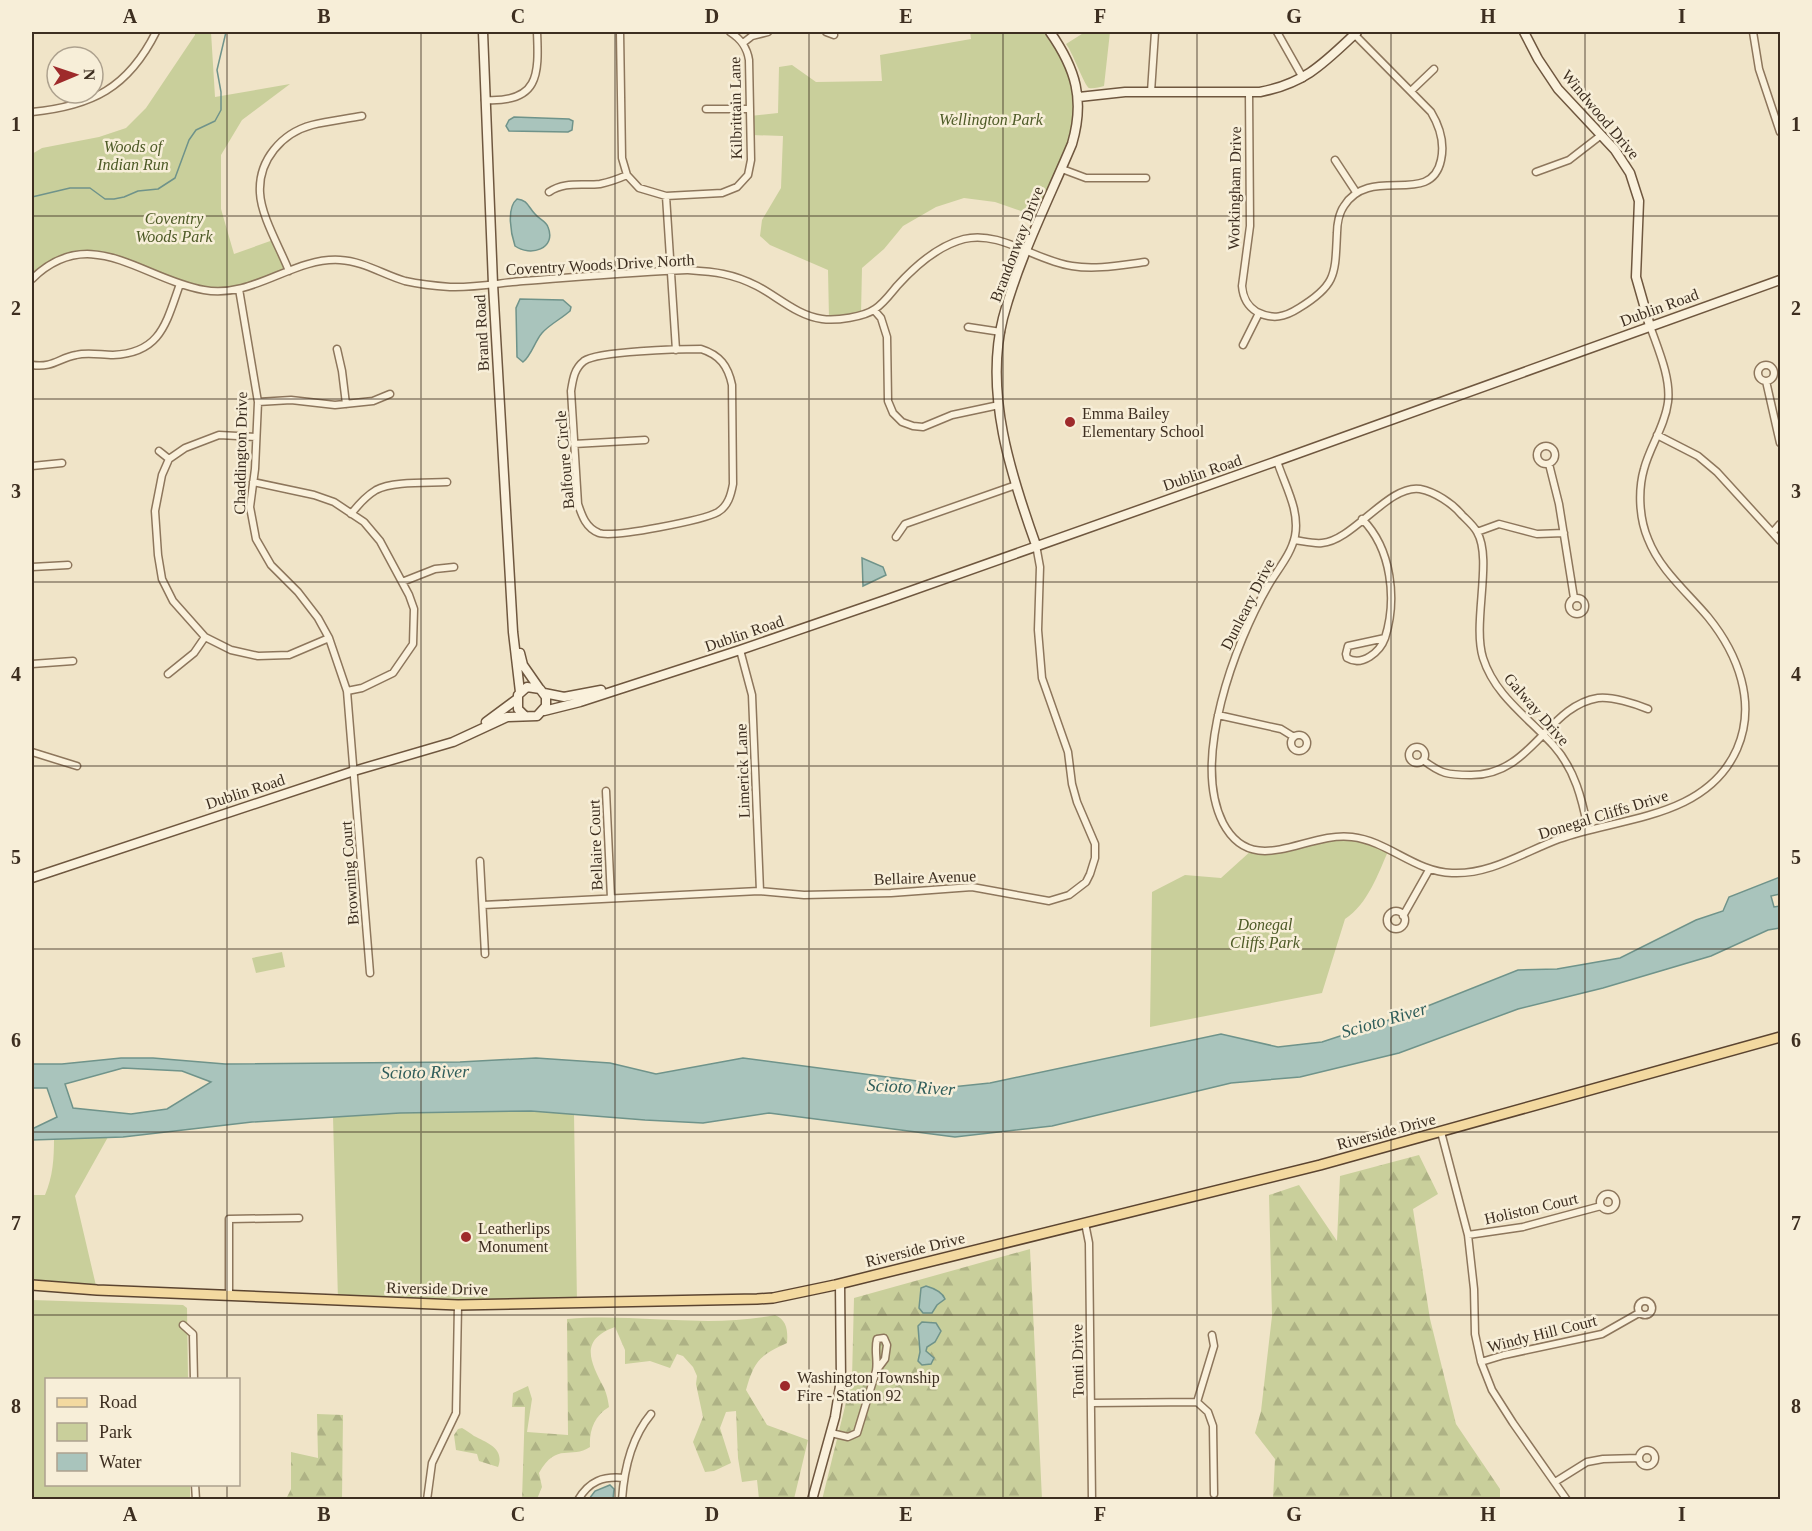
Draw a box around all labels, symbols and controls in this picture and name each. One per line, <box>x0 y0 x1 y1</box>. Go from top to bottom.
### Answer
text: A <box>123 5 138 27</box>
text: B <box>317 5 331 27</box>
text: C <box>511 5 525 27</box>
text: D <box>705 5 719 27</box>
text: E <box>899 5 913 27</box>
text: F <box>1094 5 1106 27</box>
text: G <box>1286 5 1302 27</box>
text: H <box>1480 5 1496 27</box>
text: I <box>1678 5 1686 27</box>
north arrow <box>45 45 105 105</box>
street label: Kilbrittain Lane <box>726 57 745 159</box>
street label: Windwood Drive <box>1558 66 1643 162</box>
text: N <box>81 68 98 81</box>
park label: Wellington Park <box>939 111 1044 129</box>
text: 1 <box>11 113 21 135</box>
text: 1 <box>1791 113 1801 135</box>
street label: Workingham Drive <box>1225 126 1245 250</box>
park label: Woods of Indian Run <box>96 138 169 173</box>
street label: Brandonway Drive <box>987 184 1047 305</box>
park label: Coventry Woods Park <box>135 210 213 245</box>
street label: Coventry Woods Drive North <box>505 251 695 279</box>
street label: Dublin Road <box>1618 285 1701 330</box>
street label: Brand Road <box>471 294 492 372</box>
text: 2 <box>11 297 21 319</box>
text: 2 <box>1791 297 1801 319</box>
street label: Chaddington Drive <box>231 391 251 515</box>
place label: Emma Bailey Elementary School <box>1082 405 1205 441</box>
street label: Balfoure Circle <box>552 410 577 510</box>
marker: Emma Bailey Elementary School <box>1063 415 1077 429</box>
street label: Dublin Road <box>1161 451 1244 494</box>
text: 3 <box>11 480 21 502</box>
text: 3 <box>1791 480 1801 502</box>
street label: Dunleary Drive <box>1217 556 1279 653</box>
street label: Dublin Road <box>703 612 786 655</box>
text: 4 <box>11 663 21 685</box>
text: 4 <box>1791 663 1801 685</box>
street label: Galway Drive <box>1500 670 1573 750</box>
street label: Limerick Lane <box>732 723 753 819</box>
street label: Dublin Road <box>203 771 287 812</box>
street label: Donegal Cliffs Drive <box>1536 787 1670 843</box>
street label: Bellaire Court <box>585 799 606 891</box>
street label: Browning Court <box>337 820 363 926</box>
text: 5 <box>11 846 21 868</box>
text: 5 <box>1791 846 1801 868</box>
street label: Bellaire Avenue <box>874 867 976 888</box>
park label: Donegal Cliffs Park <box>1230 916 1301 952</box>
water label: Scioto River <box>1339 998 1430 1042</box>
text: 6 <box>11 1029 21 1051</box>
text: 6 <box>1791 1029 1801 1051</box>
water label: Scioto River <box>381 1061 470 1083</box>
water label: Scioto River <box>866 1075 957 1099</box>
street label: Riverside Drive <box>1335 1110 1437 1153</box>
street label: Holiston Court <box>1483 1189 1580 1228</box>
text: 7 <box>11 1212 21 1234</box>
text: 7 <box>1791 1212 1801 1234</box>
place label: Leatherlips Monument <box>478 1220 550 1255</box>
street label: Riverside Drive <box>864 1229 967 1270</box>
marker: Leatherlips Monument <box>459 1230 473 1244</box>
street label: Riverside Drive <box>386 1279 488 1298</box>
street label: Windy Hill Court <box>1486 1312 1599 1356</box>
street label: Tonti Drive <box>1068 1324 1087 1398</box>
place label: Washington Township Fire - Station 92 <box>797 1369 940 1404</box>
legend <box>45 1378 240 1486</box>
marker: Washington Township Fire - Station 92 <box>778 1379 792 1393</box>
text: Road <box>99 1392 137 1412</box>
text: 8 <box>11 1395 21 1417</box>
text: 8 <box>1791 1395 1801 1417</box>
text: Park <box>99 1422 132 1442</box>
text: Water <box>99 1452 142 1472</box>
text: A <box>123 1503 138 1525</box>
text: B <box>317 1503 331 1525</box>
text: C <box>511 1503 525 1525</box>
text: D <box>705 1503 719 1525</box>
text: E <box>899 1503 913 1525</box>
text: F <box>1094 1503 1106 1525</box>
text: G <box>1286 1503 1302 1525</box>
text: H <box>1480 1503 1496 1525</box>
text: I <box>1678 1503 1686 1525</box>

